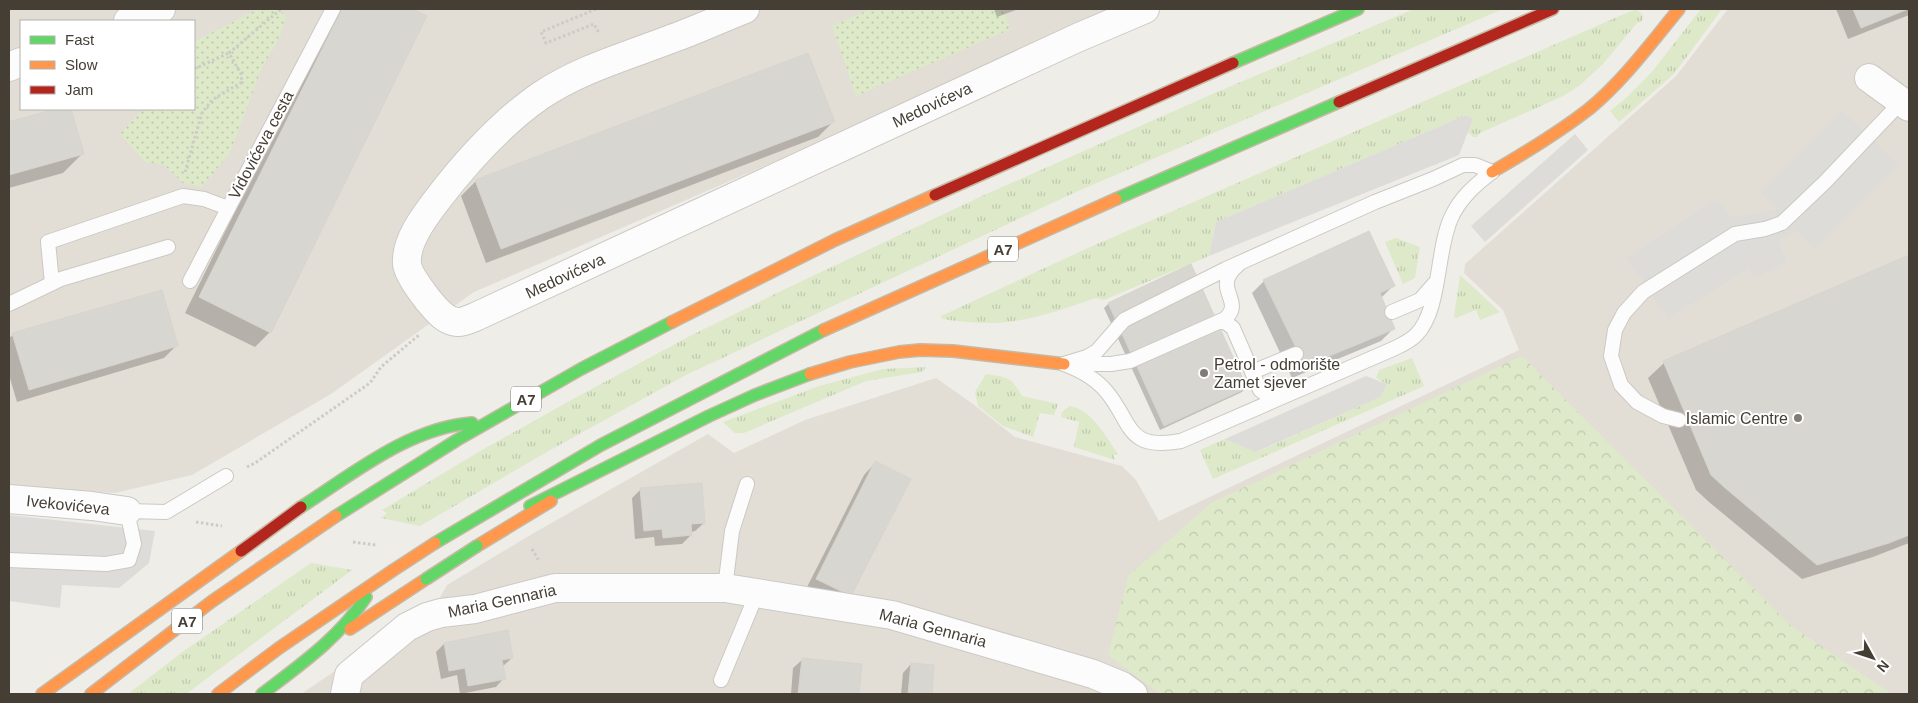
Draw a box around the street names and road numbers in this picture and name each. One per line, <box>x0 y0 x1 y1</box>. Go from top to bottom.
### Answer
street label: Medovićeva <box>890 79 974 131</box>
street label: Vidovićeva cesta <box>225 88 297 202</box>
road number: A7 <box>988 236 1018 262</box>
street label: Medovićeva <box>523 250 607 302</box>
road number: A7 <box>511 386 541 412</box>
street label: Ivekovićeva <box>26 492 111 518</box>
street label: Maria Gennaria <box>446 581 558 621</box>
street label: Maria Gennaria <box>878 606 989 651</box>
road number: A7 <box>172 608 202 634</box>

